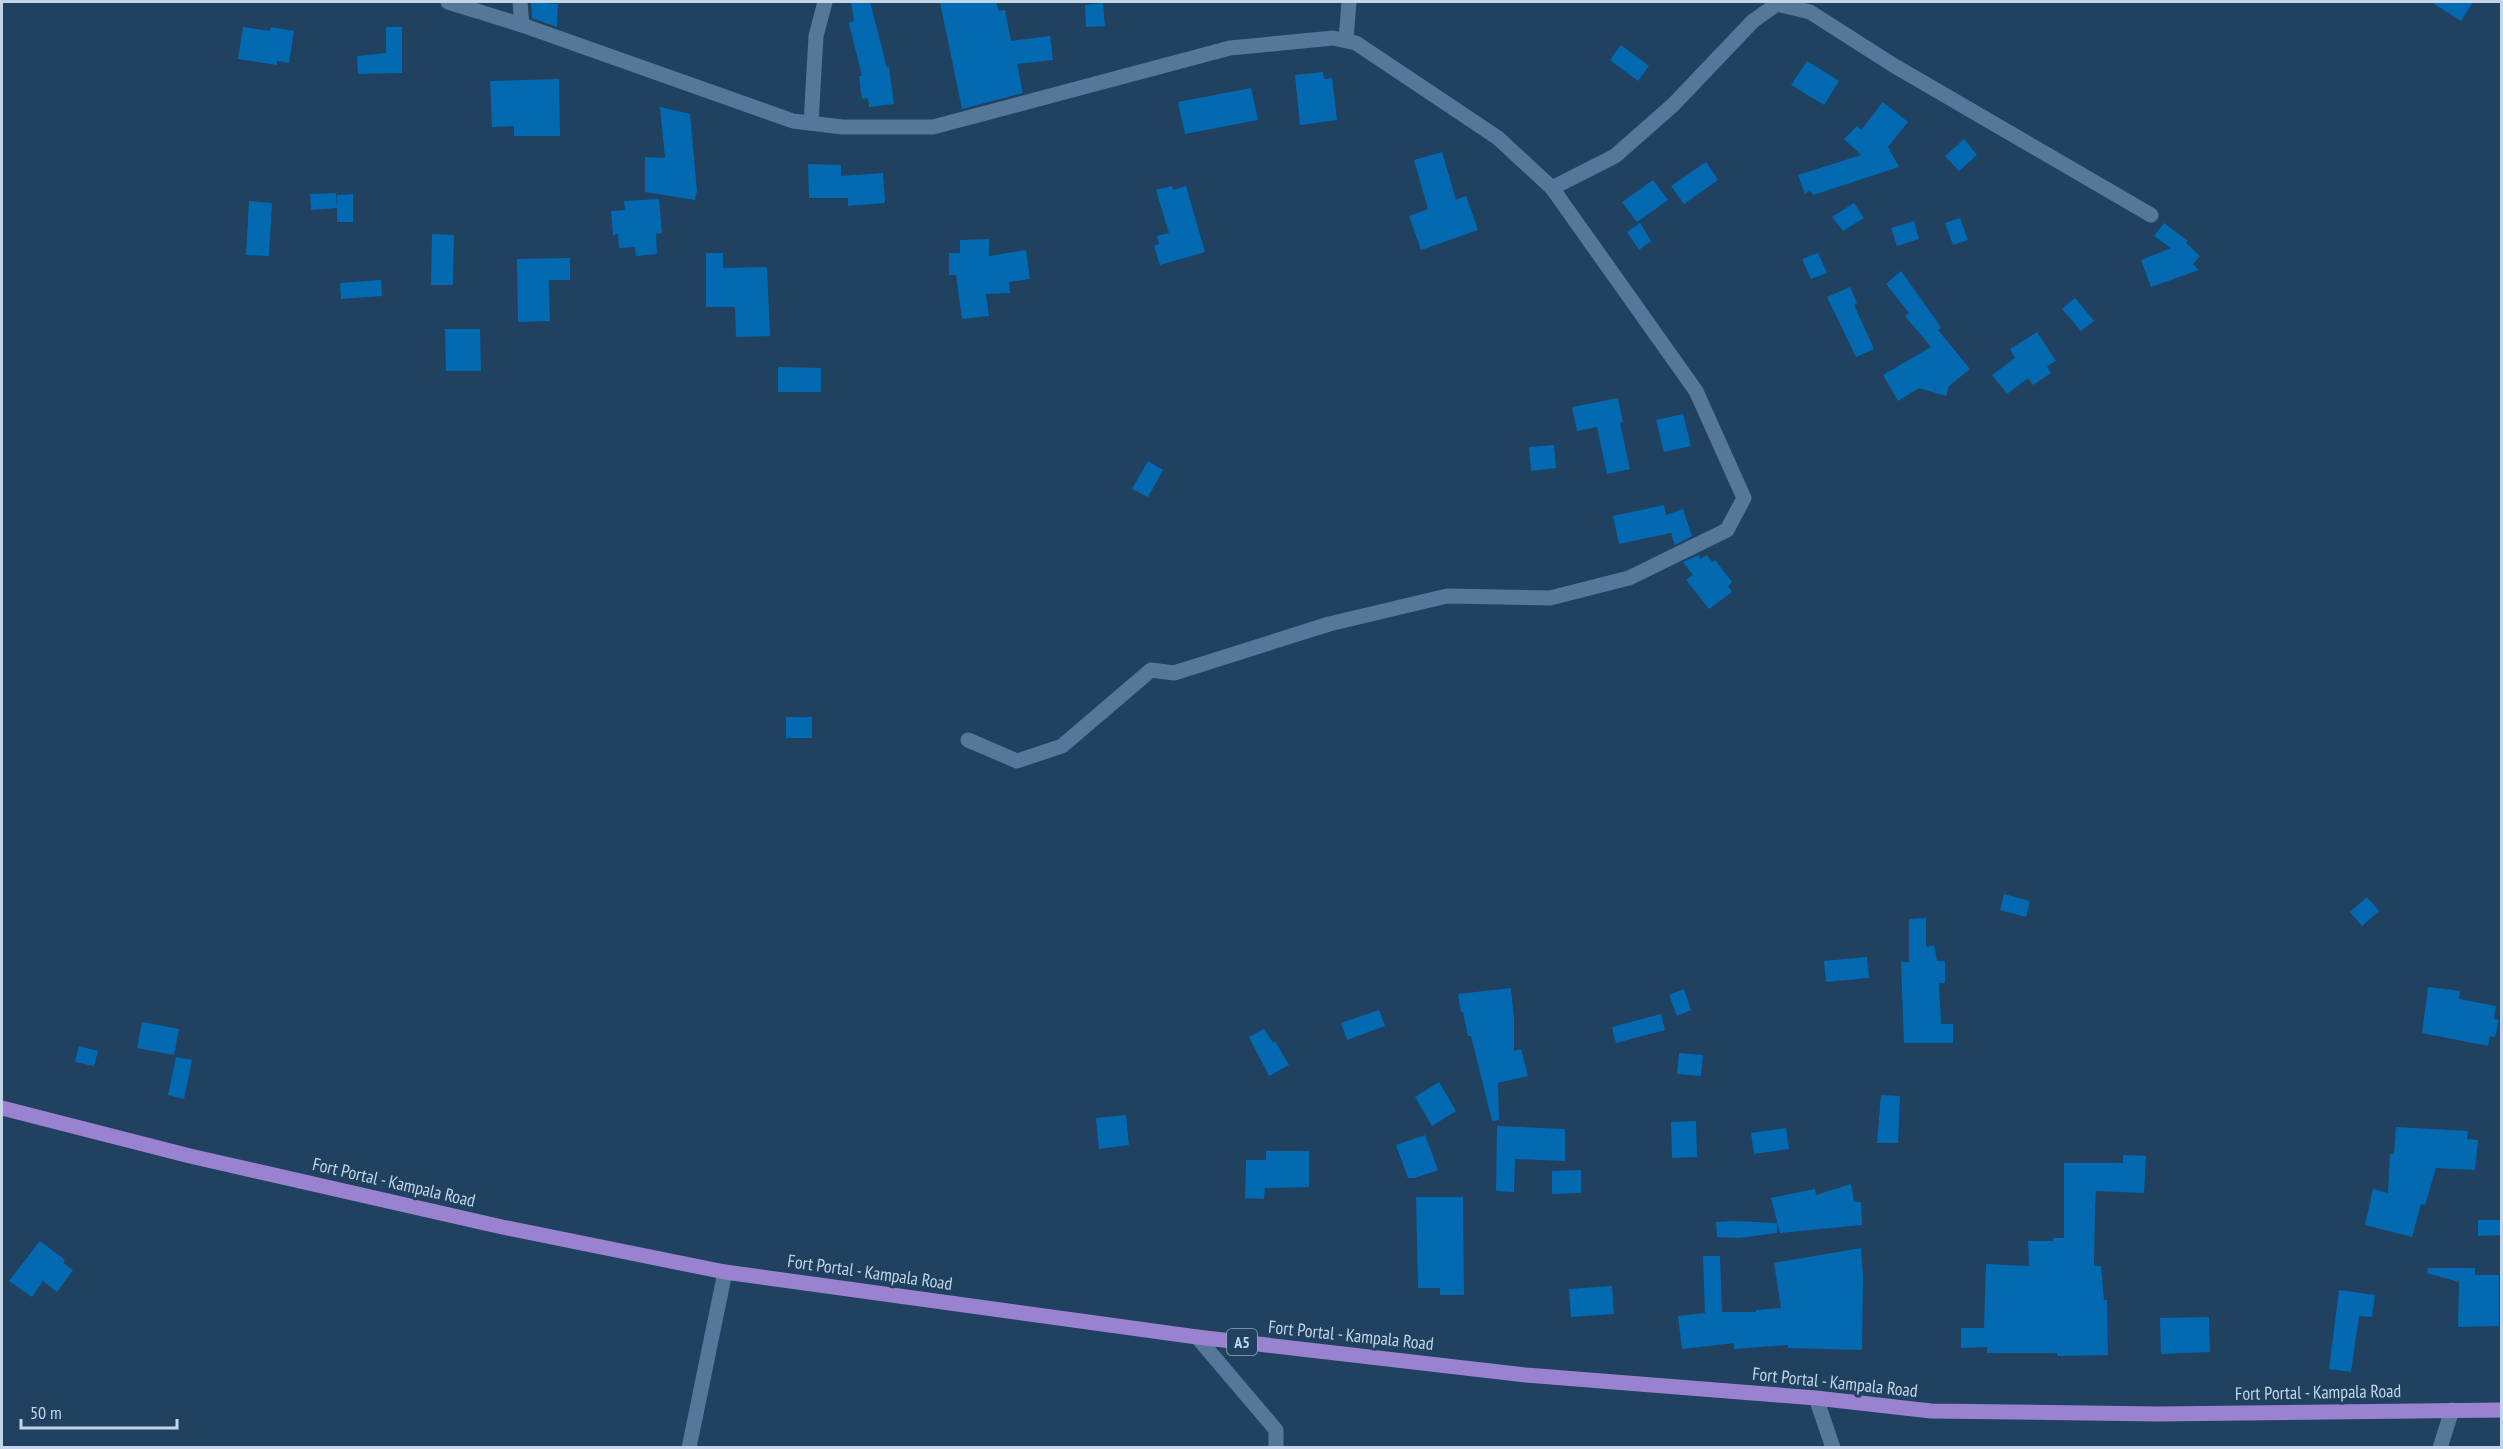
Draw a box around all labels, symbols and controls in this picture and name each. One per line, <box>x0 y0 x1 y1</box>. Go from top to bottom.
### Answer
street label: Fort Portal - Kampala Road <box>310 1152 478 1212</box>
street label: Fort Portal - Kampala Road <box>786 1249 954 1295</box>
street label: Fort Portal - Kampala Road <box>1267 1315 1435 1355</box>
road number: A5 <box>1227 1329 1257 1355</box>
street label: Fort Portal - Kampala Road <box>1751 1362 1919 1402</box>
street label: Fort Portal - Kampala Road <box>2235 1379 2401 1405</box>
scale bar <box>21 1392 177 1430</box>
text: 50 m <box>30 1401 62 1424</box>

